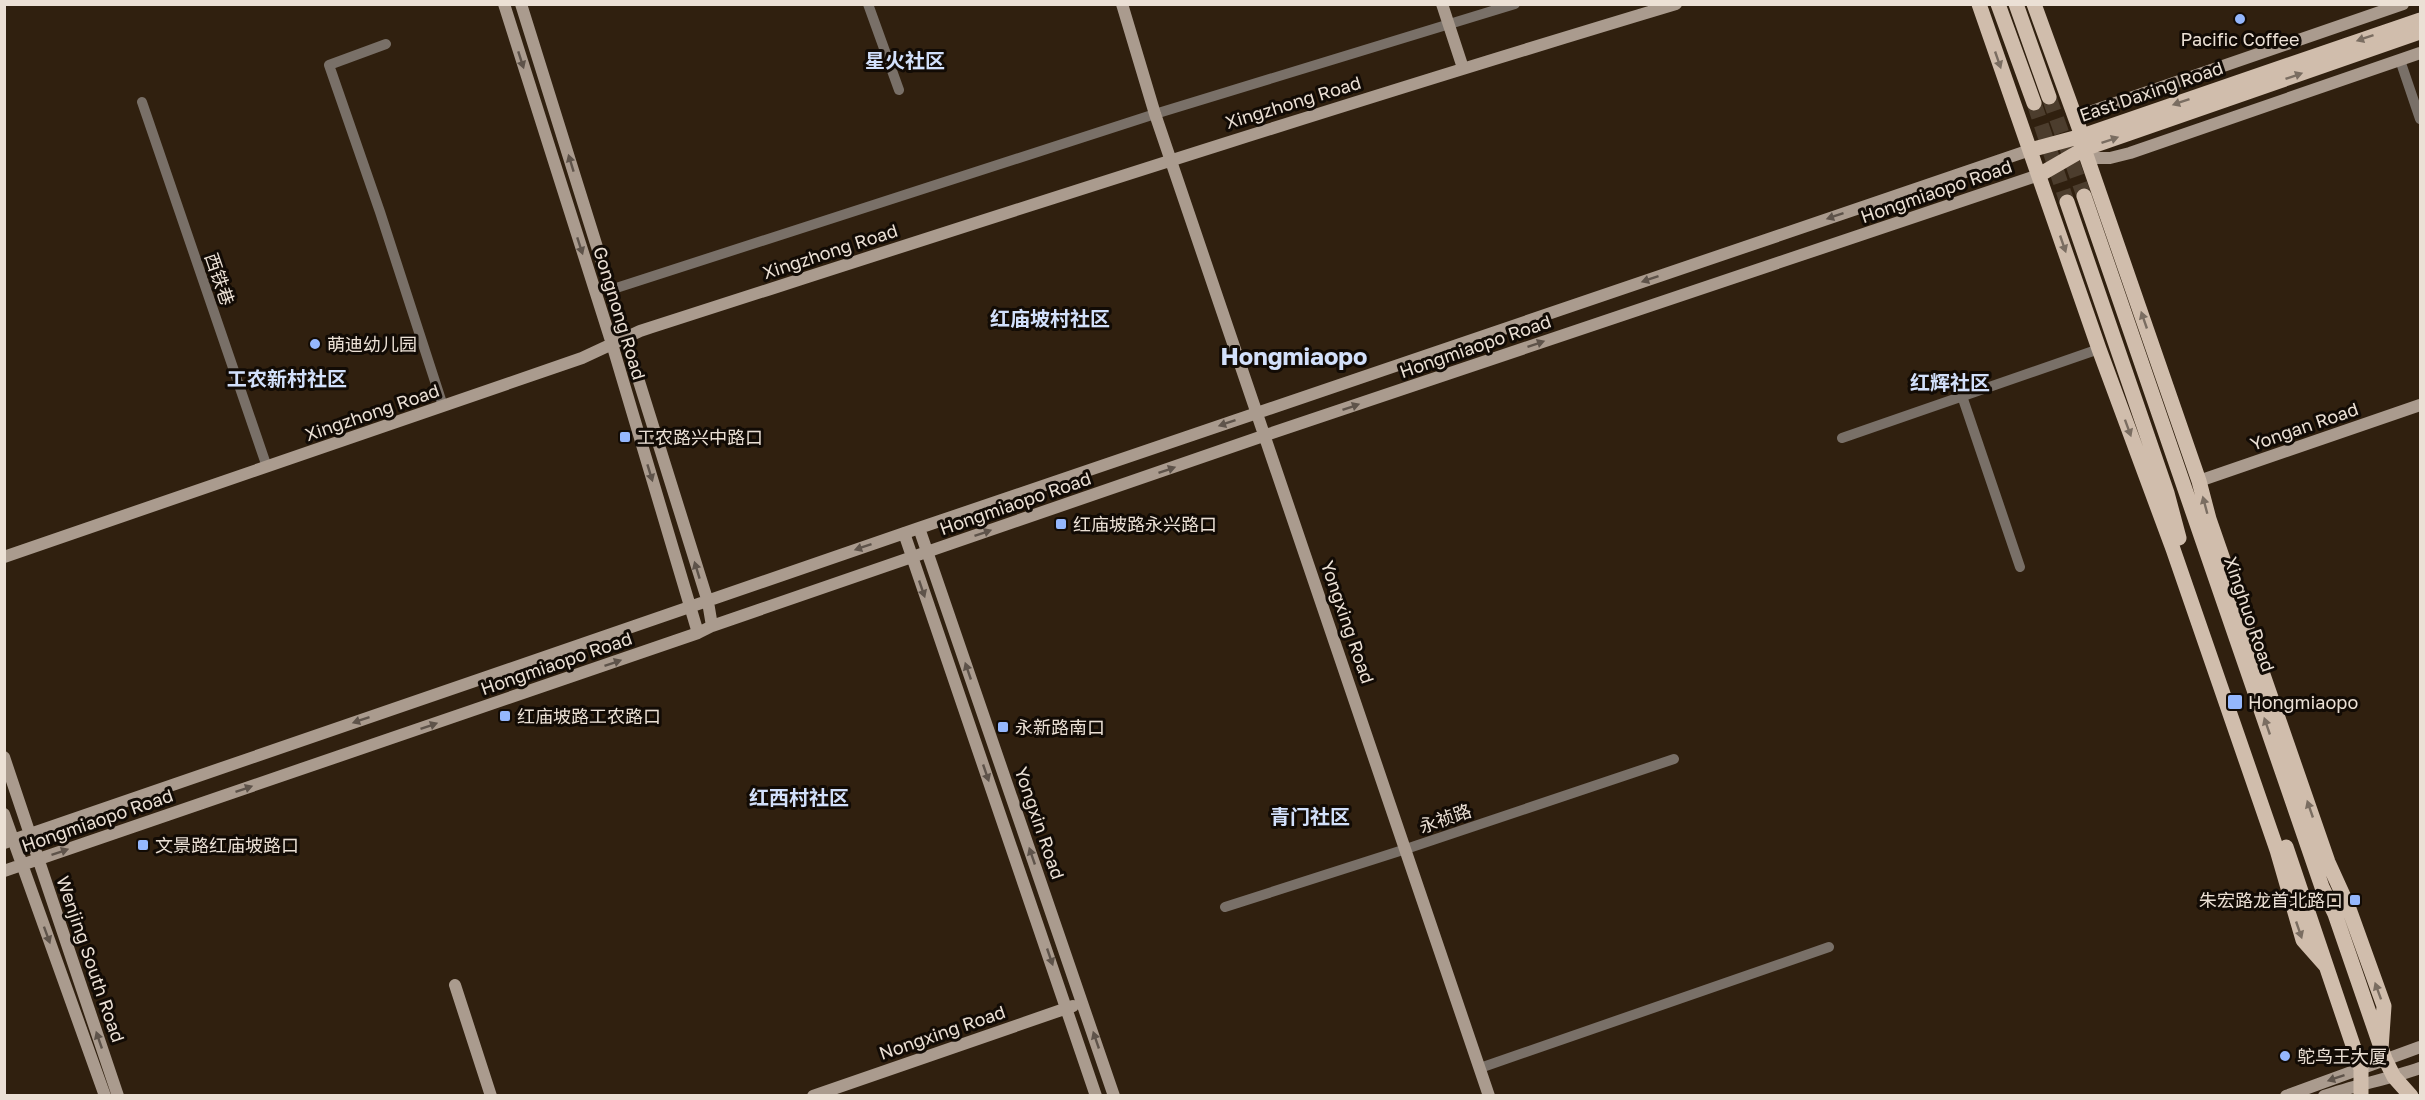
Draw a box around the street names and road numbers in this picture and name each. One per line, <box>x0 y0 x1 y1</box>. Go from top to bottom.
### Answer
street label: East Daxing Road <box>2076 56 2226 126</box>
street label: Xingzhong Road <box>1223 71 1363 133</box>
street label: Hongmiaopo Road <box>1857 155 2015 227</box>
street label: Xingzhong Road <box>760 219 900 283</box>
street label: Gongnong Road <box>589 244 651 382</box>
street label: 西铁巷 <box>201 250 239 308</box>
street label: Hongmiaopo Road <box>1396 310 1554 382</box>
street label: Xingzhong Road <box>302 379 442 445</box>
street label: Yongan Road <box>2247 397 2361 455</box>
street label: Hongmiaopo Road <box>936 467 1094 539</box>
street label: Xinghuo Road <box>2220 554 2280 674</box>
street label: Yongxing Road <box>1317 558 1379 686</box>
street label: Hongmiaopo Road <box>477 627 635 699</box>
street label: Yongxin Road <box>1010 764 1070 882</box>
street label: Hongmiaopo Road <box>18 784 176 856</box>
street label: 永祯路 <box>1416 799 1474 837</box>
street label: Wenjing South Road <box>52 873 130 1045</box>
street label: Nongxing Road <box>876 1000 1008 1064</box>

